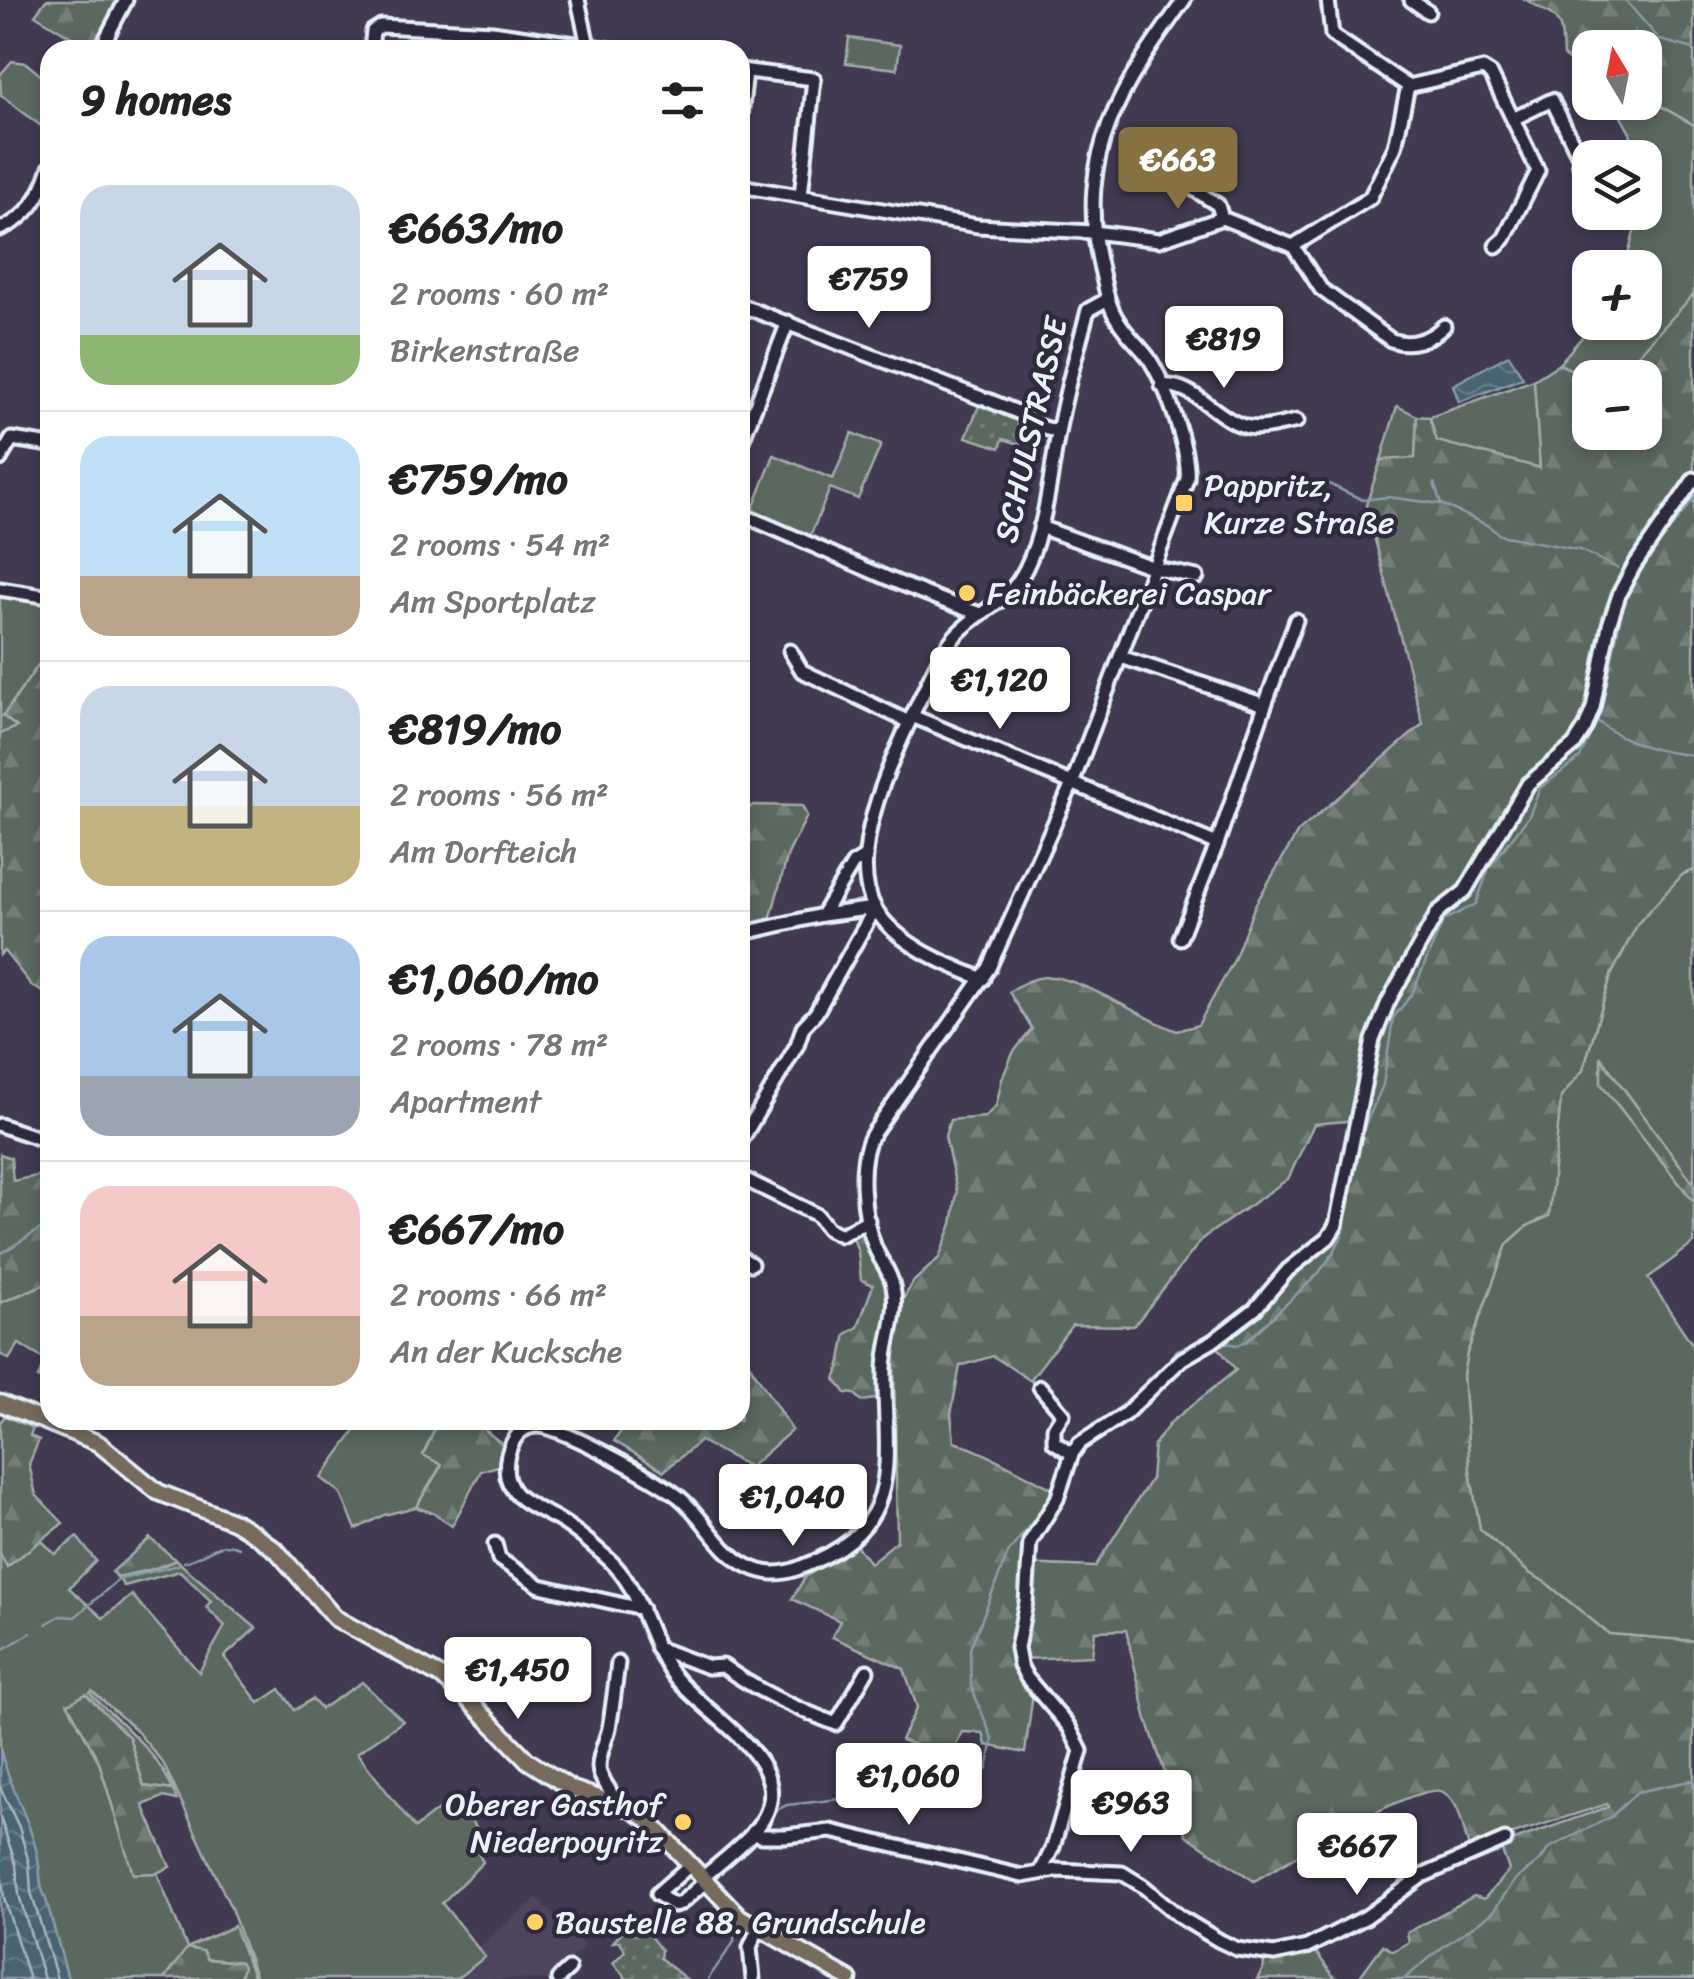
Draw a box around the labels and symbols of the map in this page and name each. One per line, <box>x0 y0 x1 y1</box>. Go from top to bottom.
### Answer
north arrow <box>1572 30 1662 120</box>
pin: €663 <box>1119 127 1237 212</box>
pin: €759 <box>810 246 928 331</box>
pin: €819 <box>1165 306 1283 391</box>
street label: SCHULSTRASSE <box>977 309 1085 548</box>
place label: Pappritz, Kurze Straße <box>1204 457 1394 551</box>
marker: Pappritz, Kurze Straße <box>1173 492 1195 514</box>
place label: Feinbäckerei Caspar <box>987 565 1272 622</box>
marker: Feinbäckerei Caspar <box>956 582 978 604</box>
pin: €1,120 <box>919 647 1081 732</box>
pin: €1,040 <box>712 1464 874 1549</box>
pin: €1,450 <box>437 1637 599 1722</box>
pin: €1,060 <box>828 1743 990 1828</box>
pin: €963 <box>1072 1770 1190 1855</box>
place label: Oberer Gasthof Niederpoyritz <box>445 1776 667 1870</box>
marker: Oberer Gasthof Niederpoyritz <box>672 1811 694 1833</box>
pin: €667 <box>1298 1813 1416 1898</box>
place label: Baustelle 88. Grundschule <box>555 1894 926 1951</box>
marker: Baustelle 88. Grundschule <box>524 1911 546 1933</box>

